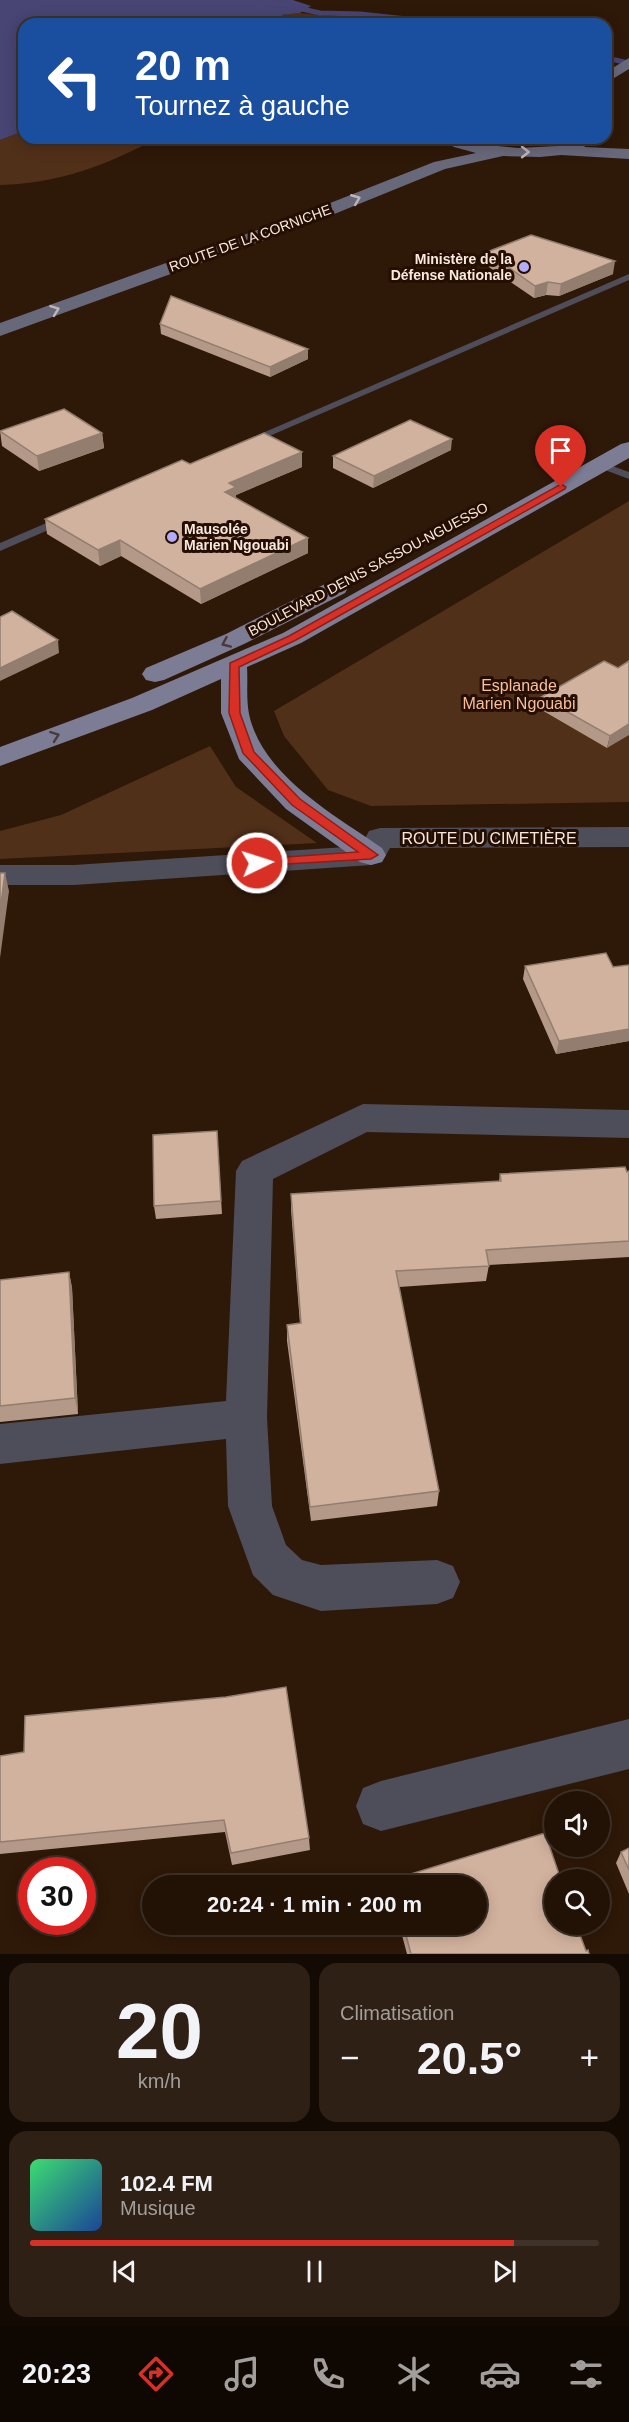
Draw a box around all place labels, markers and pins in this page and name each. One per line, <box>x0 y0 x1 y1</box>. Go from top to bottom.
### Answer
place label: Ministère de la Défense Nationale <box>391 251 512 283</box>
marker: Ministère de la Défense Nationale <box>517 260 531 274</box>
pin <box>535 425 586 487</box>
place label: Mausolée Marien Ngouabi <box>184 521 289 553</box>
marker: Mausolée Marien Ngouabi <box>165 530 179 544</box>

